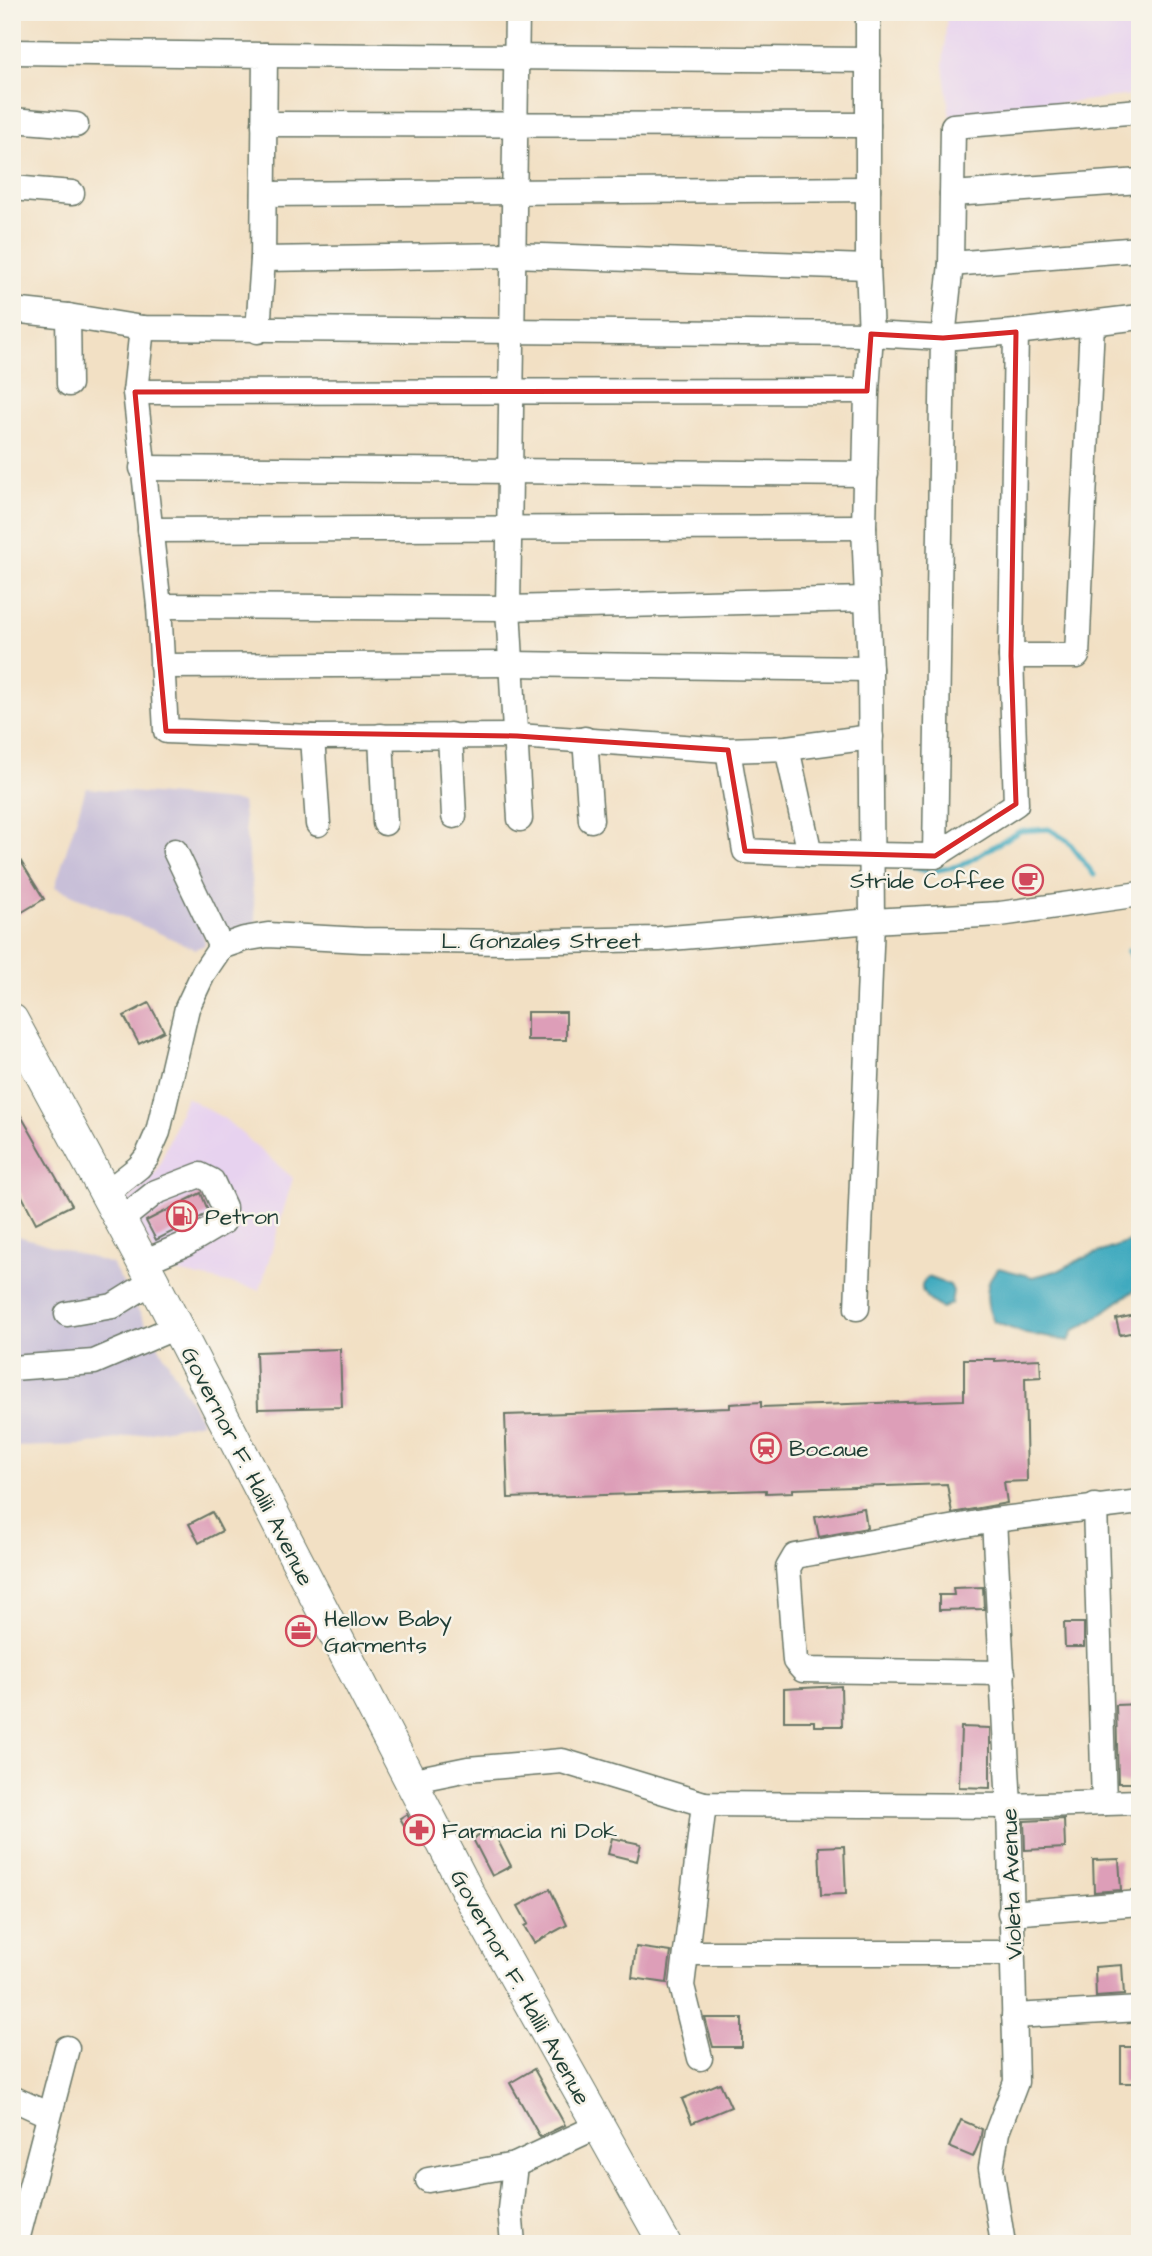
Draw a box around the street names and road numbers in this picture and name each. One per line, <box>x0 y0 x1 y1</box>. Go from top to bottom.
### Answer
street label: L. Gonzales Street <box>441 925 641 957</box>
street label: Governor F. Halili Avenue <box>173 1341 321 1592</box>
street label: Violeta Avenue <box>993 1808 1031 1960</box>
street label: Governor F. Halili Avenue <box>442 1864 598 2111</box>

